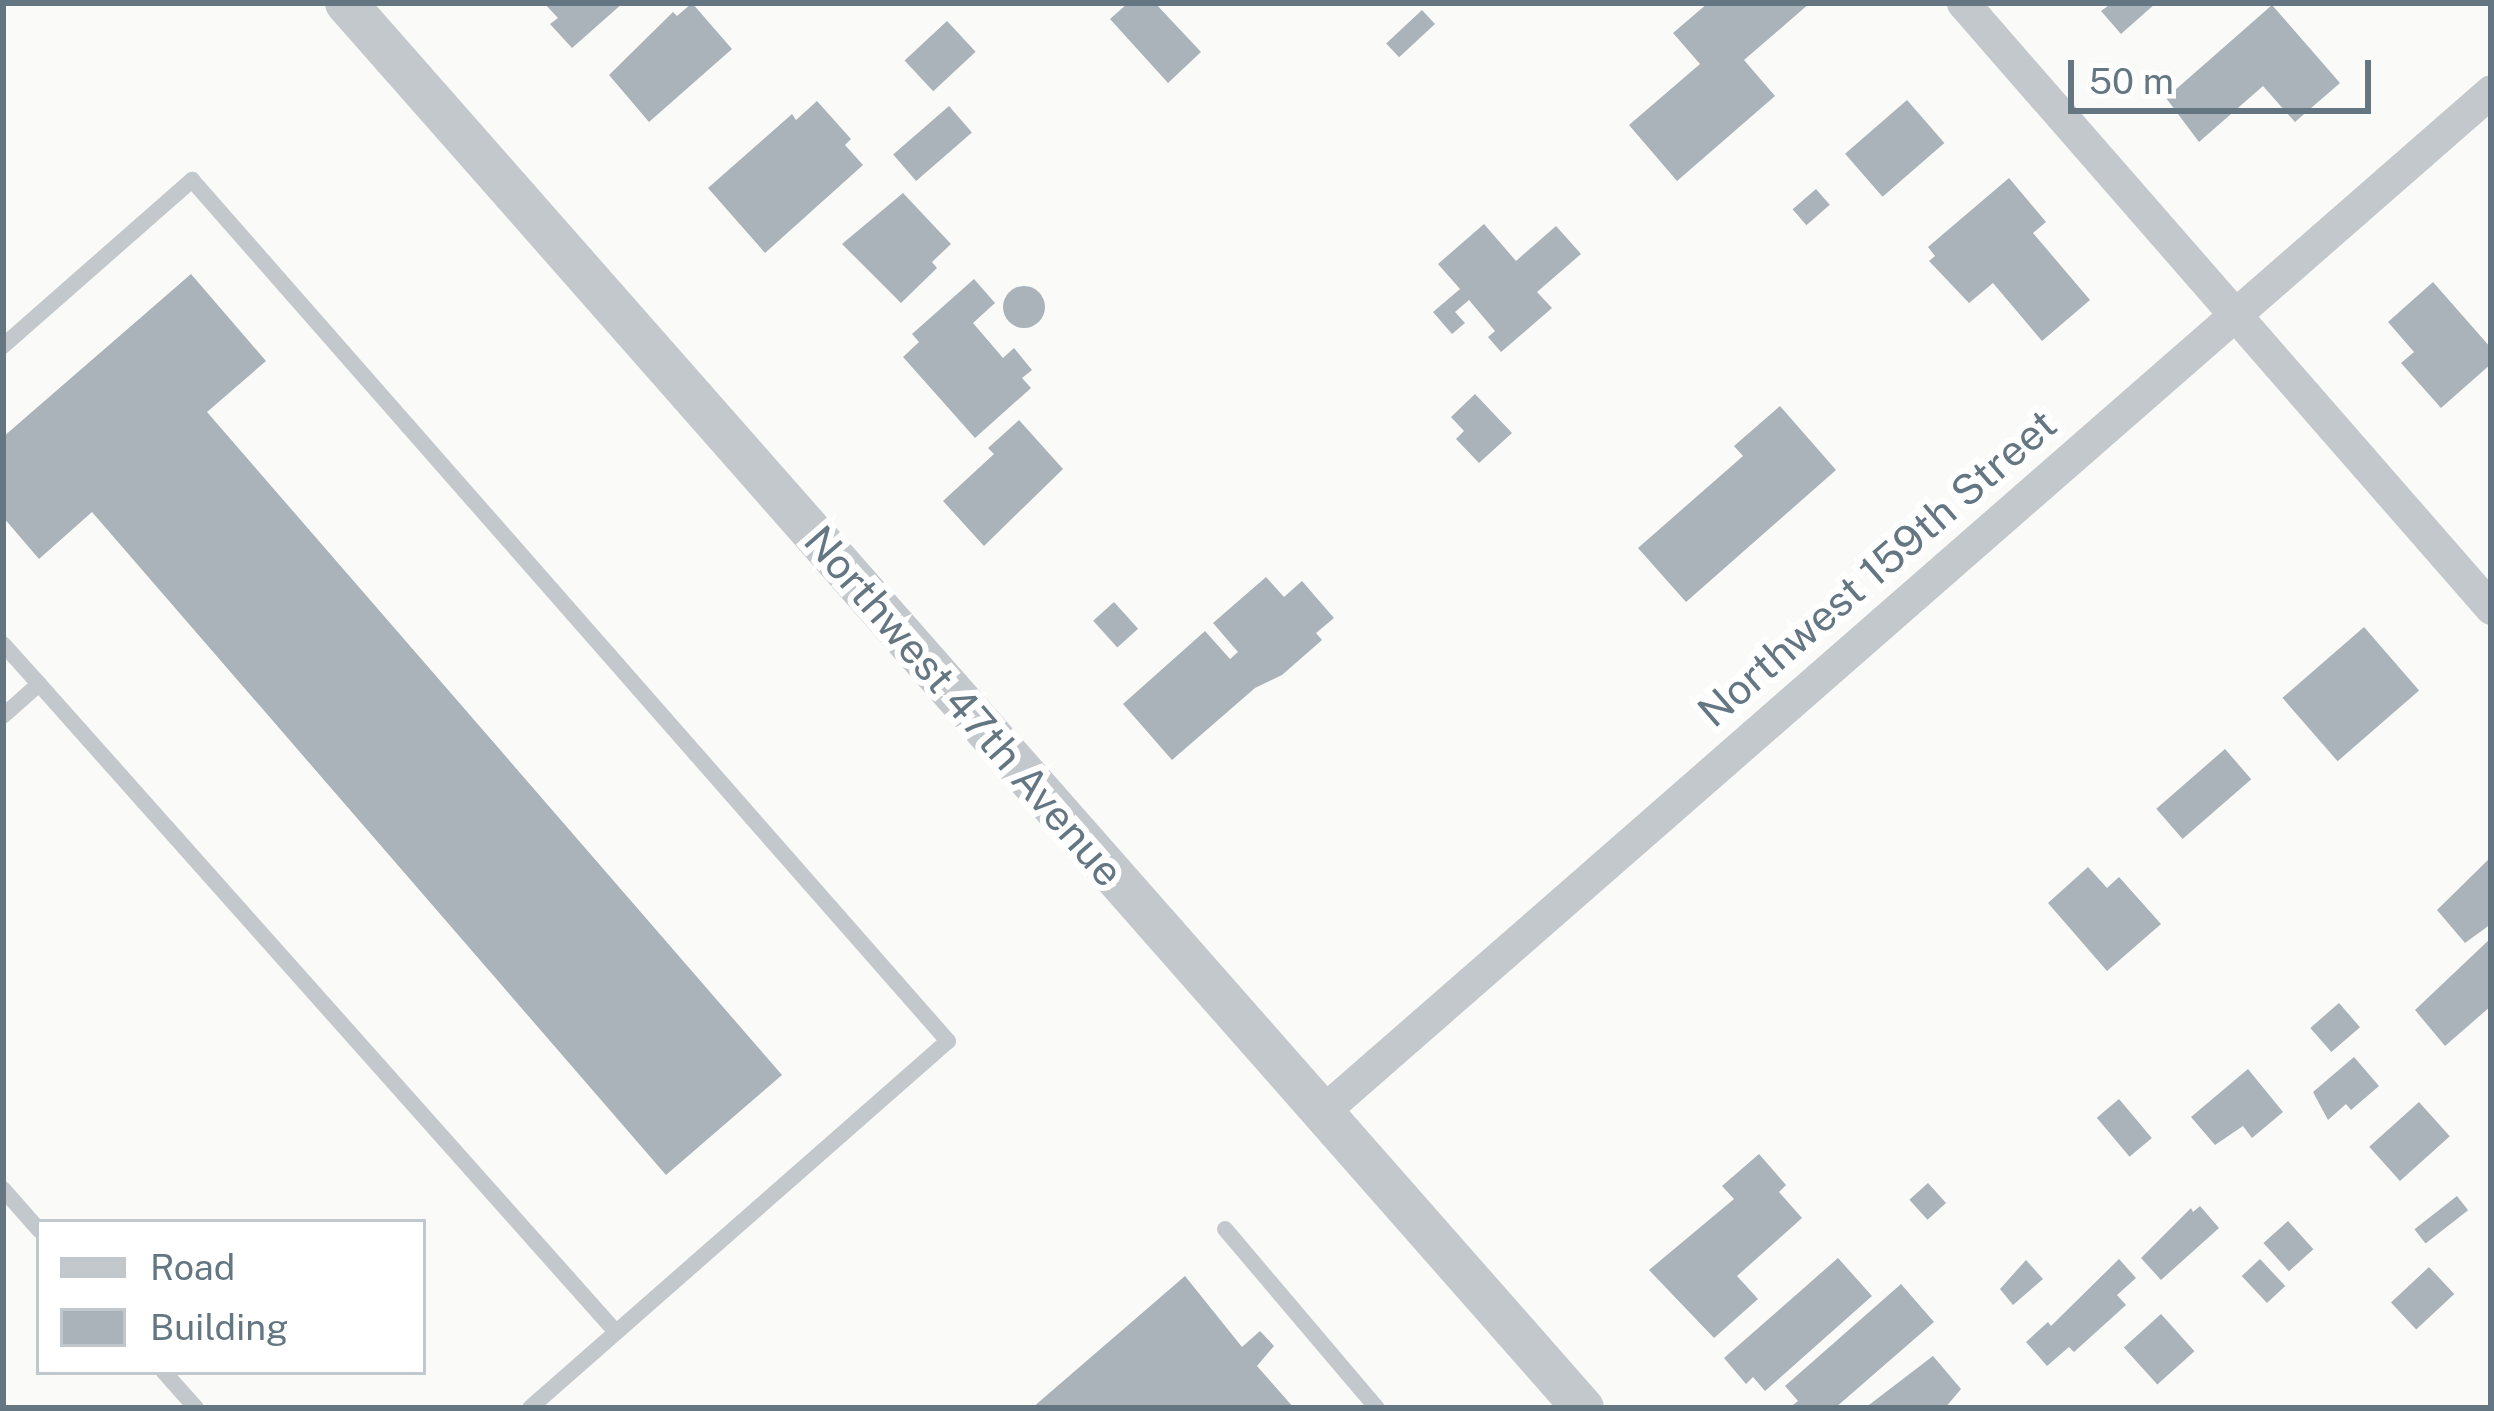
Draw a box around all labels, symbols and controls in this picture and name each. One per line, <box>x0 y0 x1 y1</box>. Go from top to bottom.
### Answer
scale bar <box>2074 36 2377 110</box>
text: 50 m <box>2089 60 2174 102</box>
street label: Northwest 159th Street <box>1688 399 2066 737</box>
street label: Northwest 47th Avenue <box>794 516 1134 896</box>
legend <box>36 1219 426 1375</box>
text: Road <box>150 1246 235 1288</box>
text: Building <box>150 1306 288 1348</box>

